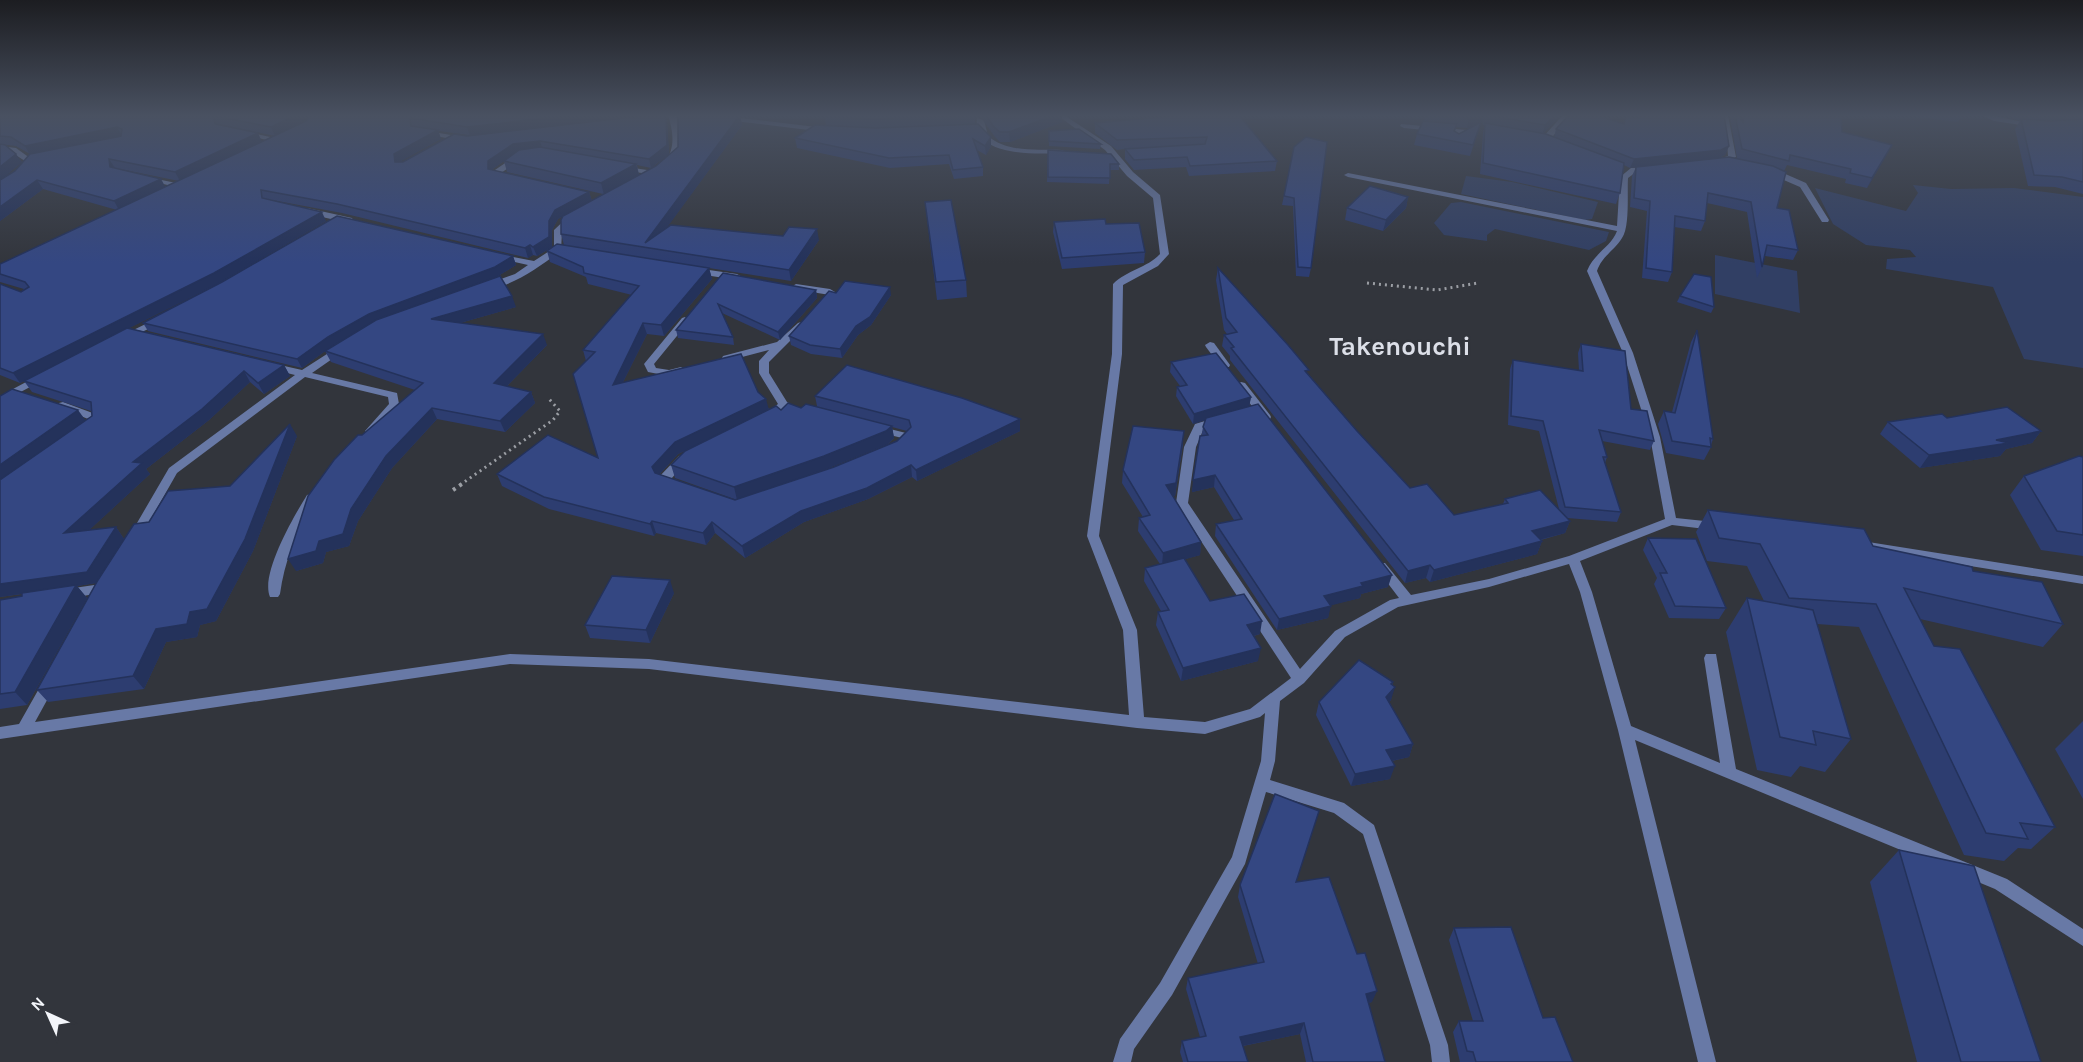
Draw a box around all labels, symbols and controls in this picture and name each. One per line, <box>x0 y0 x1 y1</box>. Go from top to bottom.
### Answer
district label: Takenouchi <box>1329 331 1471 362</box>
north arrow <box>18 984 78 1044</box>
text: N <box>27 993 49 1015</box>

